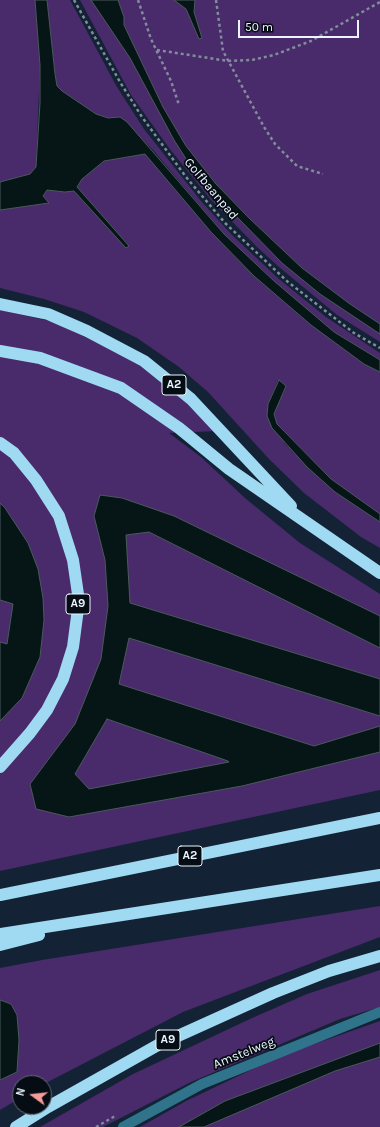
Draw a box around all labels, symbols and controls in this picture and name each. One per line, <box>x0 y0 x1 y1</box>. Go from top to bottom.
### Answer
scale bar <box>240 12 361 38</box>
text: 50 m <box>245 20 273 34</box>
street label: Golfbaanpad <box>181 155 241 223</box>
road number: A2 <box>162 375 186 395</box>
road number: A9 <box>66 594 90 614</box>
road number: A2 <box>178 846 202 866</box>
road number: A9 <box>156 1030 180 1050</box>
street label: Amstelweg <box>211 1034 277 1072</box>
north arrow <box>12 1075 52 1115</box>
text: N <box>14 1087 28 1098</box>

